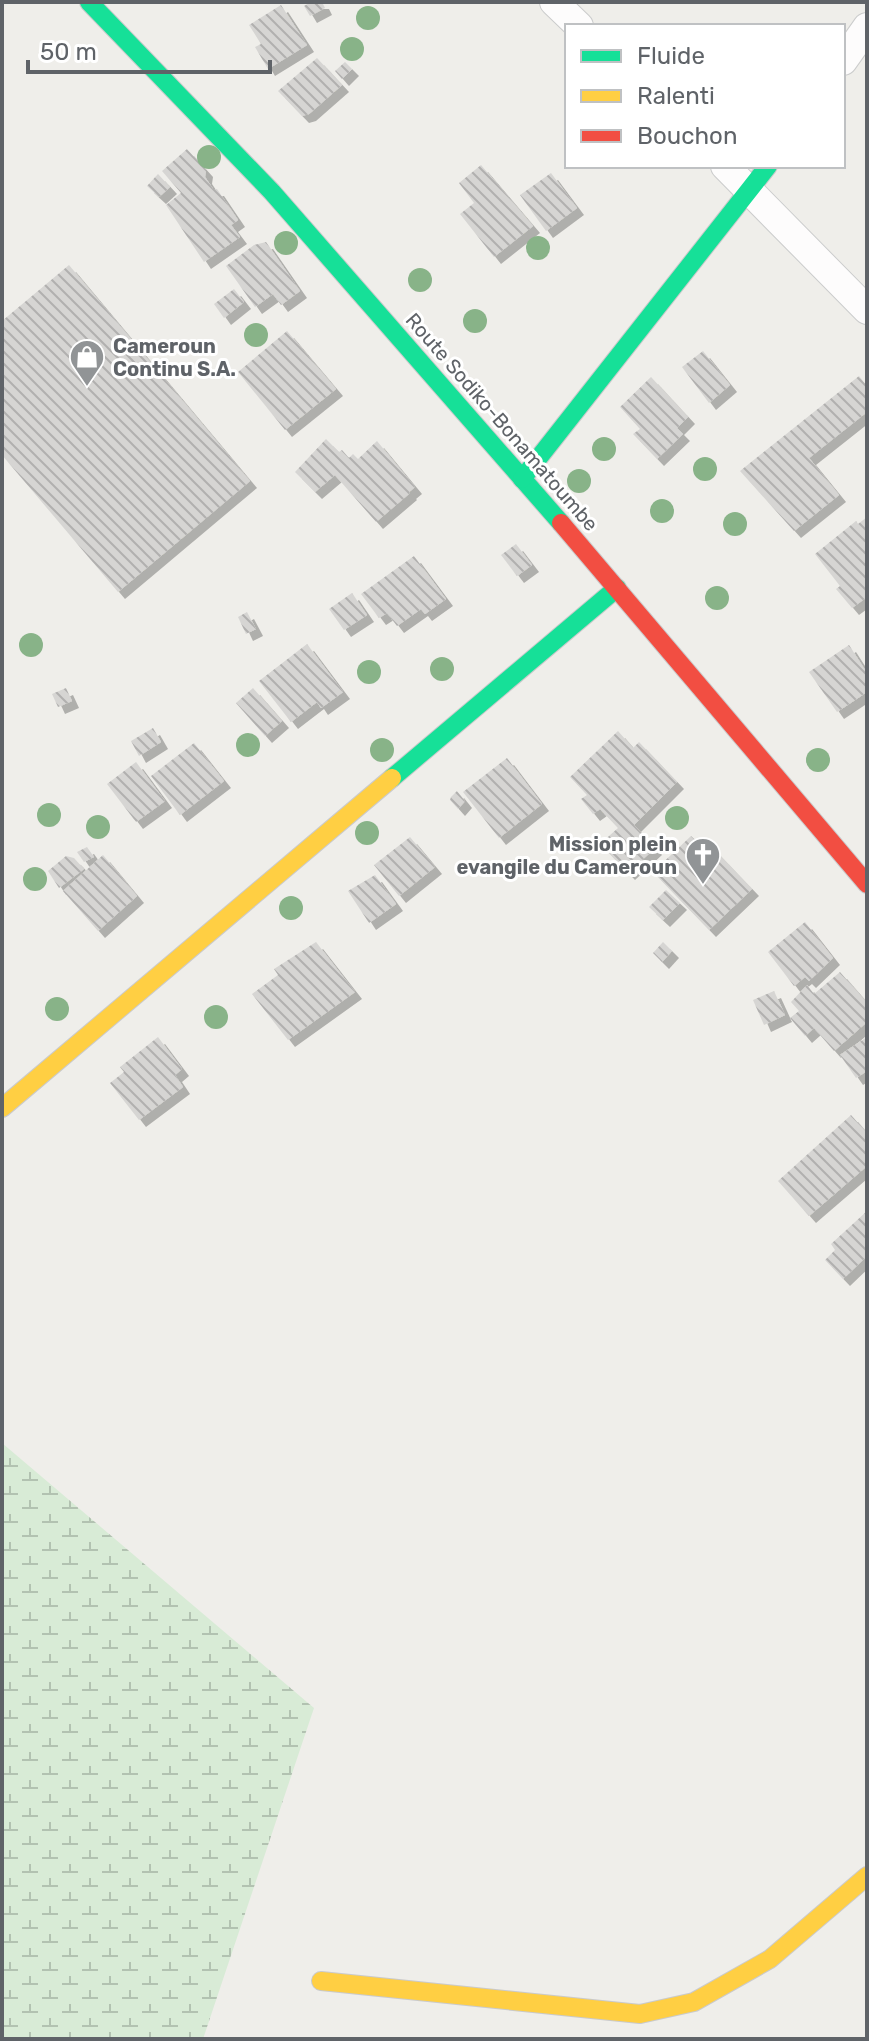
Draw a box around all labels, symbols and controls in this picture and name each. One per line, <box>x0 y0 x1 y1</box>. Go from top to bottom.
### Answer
scale bar <box>28 24 270 74</box>
legend <box>565 24 845 168</box>
text: 50 m <box>40 38 97 66</box>
text: Fluide <box>637 42 705 70</box>
text: Ralenti <box>637 82 715 110</box>
text: Bouchon <box>637 122 737 150</box>
street label: Route Sodiko-Bonamatoumbe <box>401 308 603 536</box>
place label: Cameroun Continu S.A. <box>113 334 236 381</box>
shop icon: Cameroun Continu S.A. <box>68 338 106 388</box>
place label: Mission plein evangile du Cameroun <box>457 832 677 879</box>
church icon: Mission plein evangile du Cameroun <box>684 836 722 886</box>

